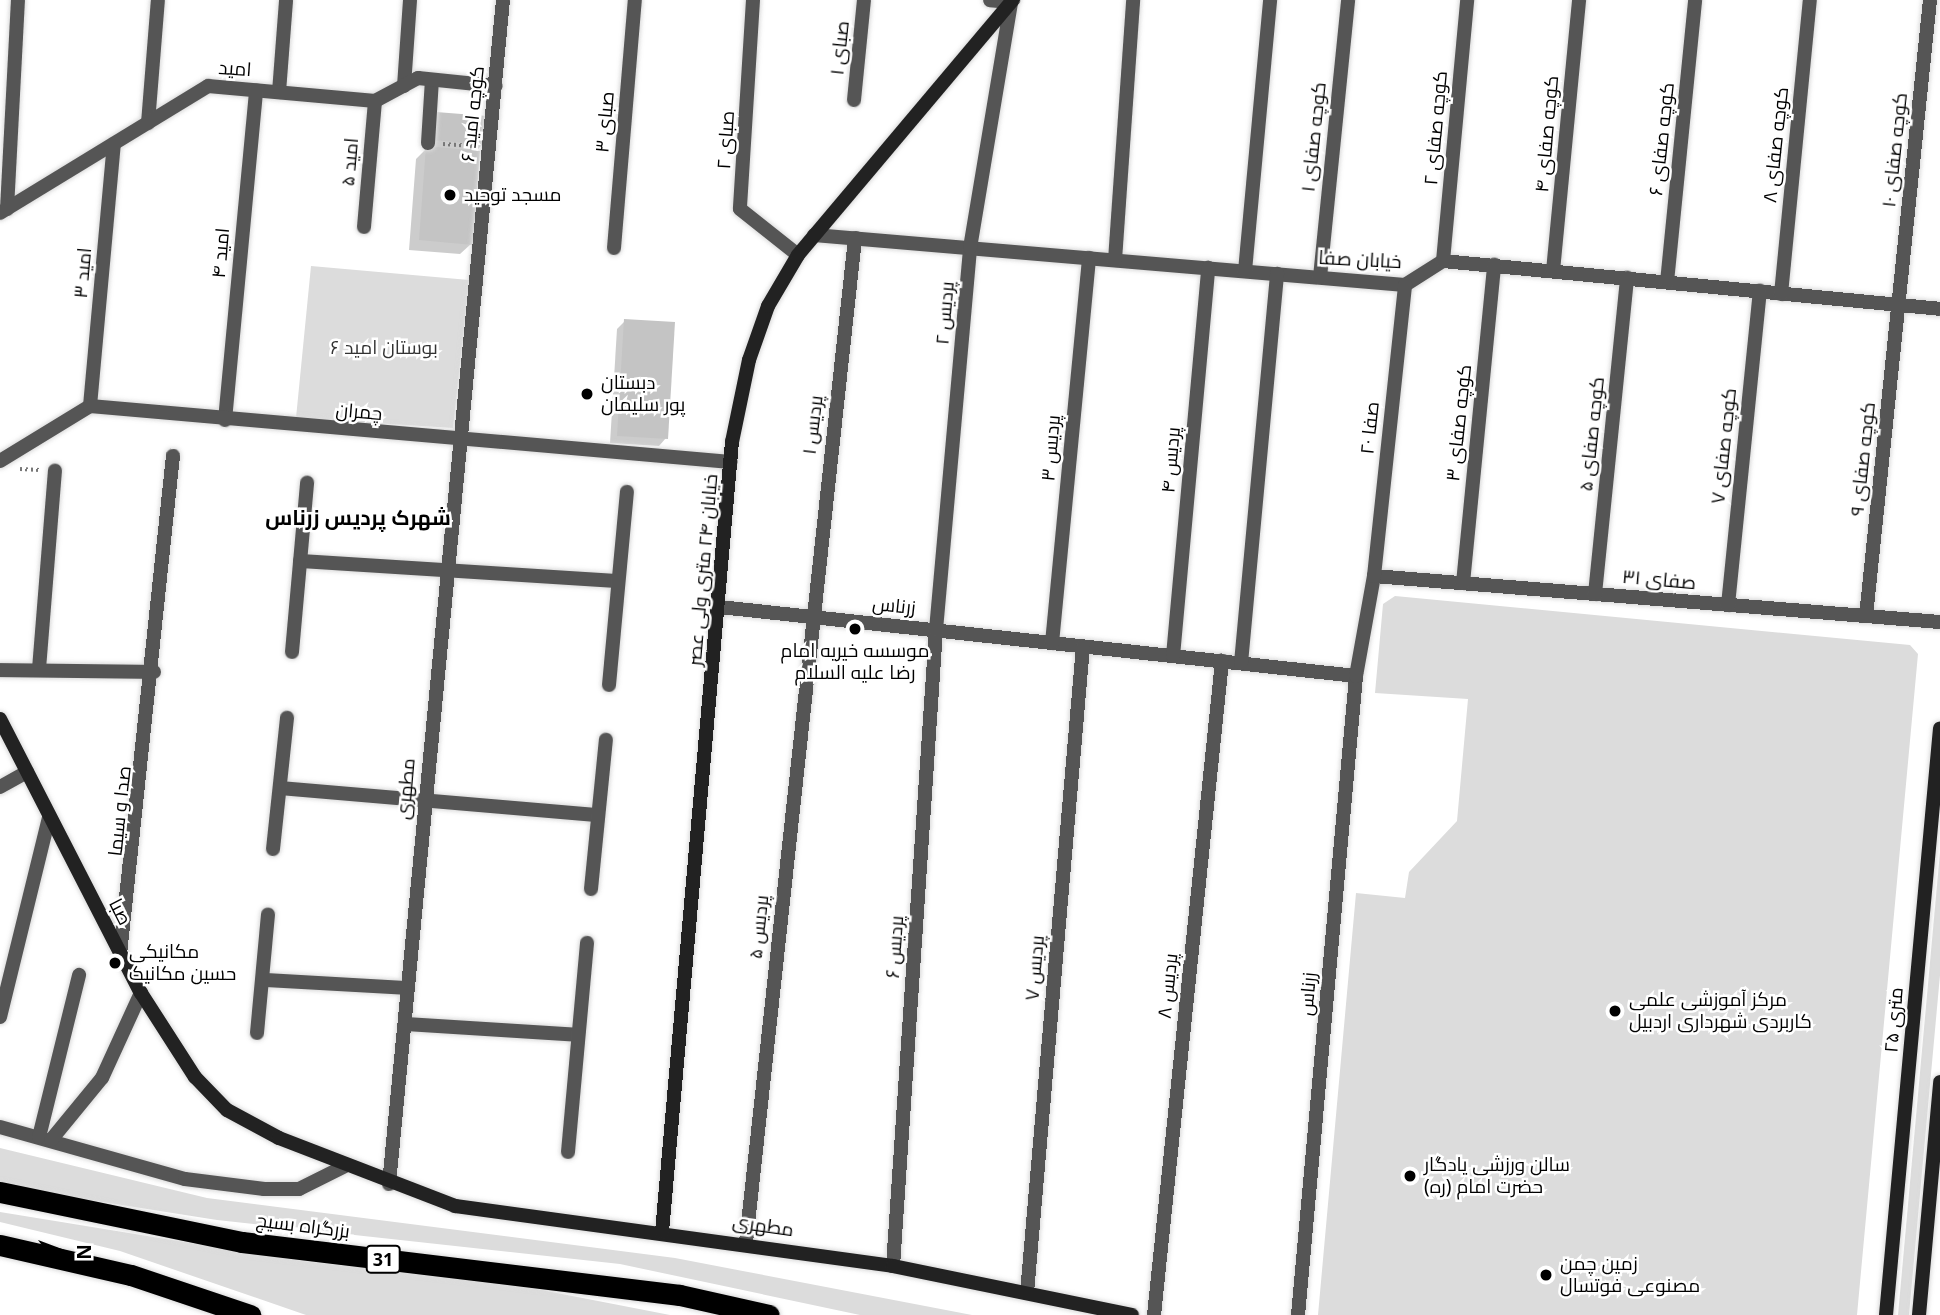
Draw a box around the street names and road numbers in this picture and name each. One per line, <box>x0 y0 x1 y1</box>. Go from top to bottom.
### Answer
street label: صبای ۱ <box>826 20 854 76</box>
street label: امید <box>218 56 252 82</box>
street label: کوچه امید ۶ <box>457 65 489 163</box>
street label: کوچه صفای ۲ <box>1420 70 1452 186</box>
street label: کوچه صفای ۴ <box>1531 75 1563 193</box>
street label: کوچه صفای ۱ <box>1297 81 1331 193</box>
street label: کوچه صفای ۶ <box>1645 81 1679 197</box>
street label: کوچه صفای ۸ <box>1759 86 1793 204</box>
street label: صبای ۳ <box>591 90 619 154</box>
street label: کوچه صفای ۱۰ <box>1878 92 1912 208</box>
street label: صبای ۲ <box>713 110 739 170</box>
street label: امید ۵ <box>337 137 363 187</box>
street label: امید ۴ <box>207 227 235 279</box>
street label: خیابان صفا <box>1318 246 1402 274</box>
street label: امید ۳ <box>69 247 97 299</box>
street label: پردیس ۲ <box>931 280 959 346</box>
street label: کوچه صفای ۳ <box>1442 363 1476 483</box>
street label: کوچه صفای ۵ <box>1575 376 1609 492</box>
street label: کوچه صفای ۷ <box>1707 387 1741 505</box>
street label: پردیس ۱ <box>798 394 828 456</box>
street label: چمران <box>335 399 383 425</box>
street label: صفا ۲۰ <box>1356 400 1384 456</box>
street label: کوچه صفای ۹ <box>1846 401 1880 517</box>
street label: پردیس ۳ <box>1037 414 1065 482</box>
street label: پردیس ۴ <box>1157 426 1185 494</box>
street label: خیابان ۲۴ متری ولی عصر <box>683 473 723 667</box>
street label: صفای ۳۱ <box>1621 565 1697 595</box>
street label: زرناس <box>871 592 917 620</box>
street label: مطهری <box>392 757 420 821</box>
street label: صدا و سیما <box>104 765 136 857</box>
street label: پردیس ۵ <box>744 894 774 960</box>
street label: صبا <box>104 895 136 929</box>
street label: پردیس ۶ <box>881 915 909 979</box>
street label: پردیس ۷ <box>1021 934 1049 1002</box>
street label: پردیس ۸ <box>1153 952 1183 1020</box>
street label: زرناس <box>1295 971 1321 1017</box>
street label: ۲۵ متری <box>1880 986 1908 1054</box>
street label: بزرگراه بسیج <box>255 1209 351 1243</box>
street label: مطهری <box>731 1210 795 1242</box>
road number: 31 <box>366 1244 400 1274</box>

